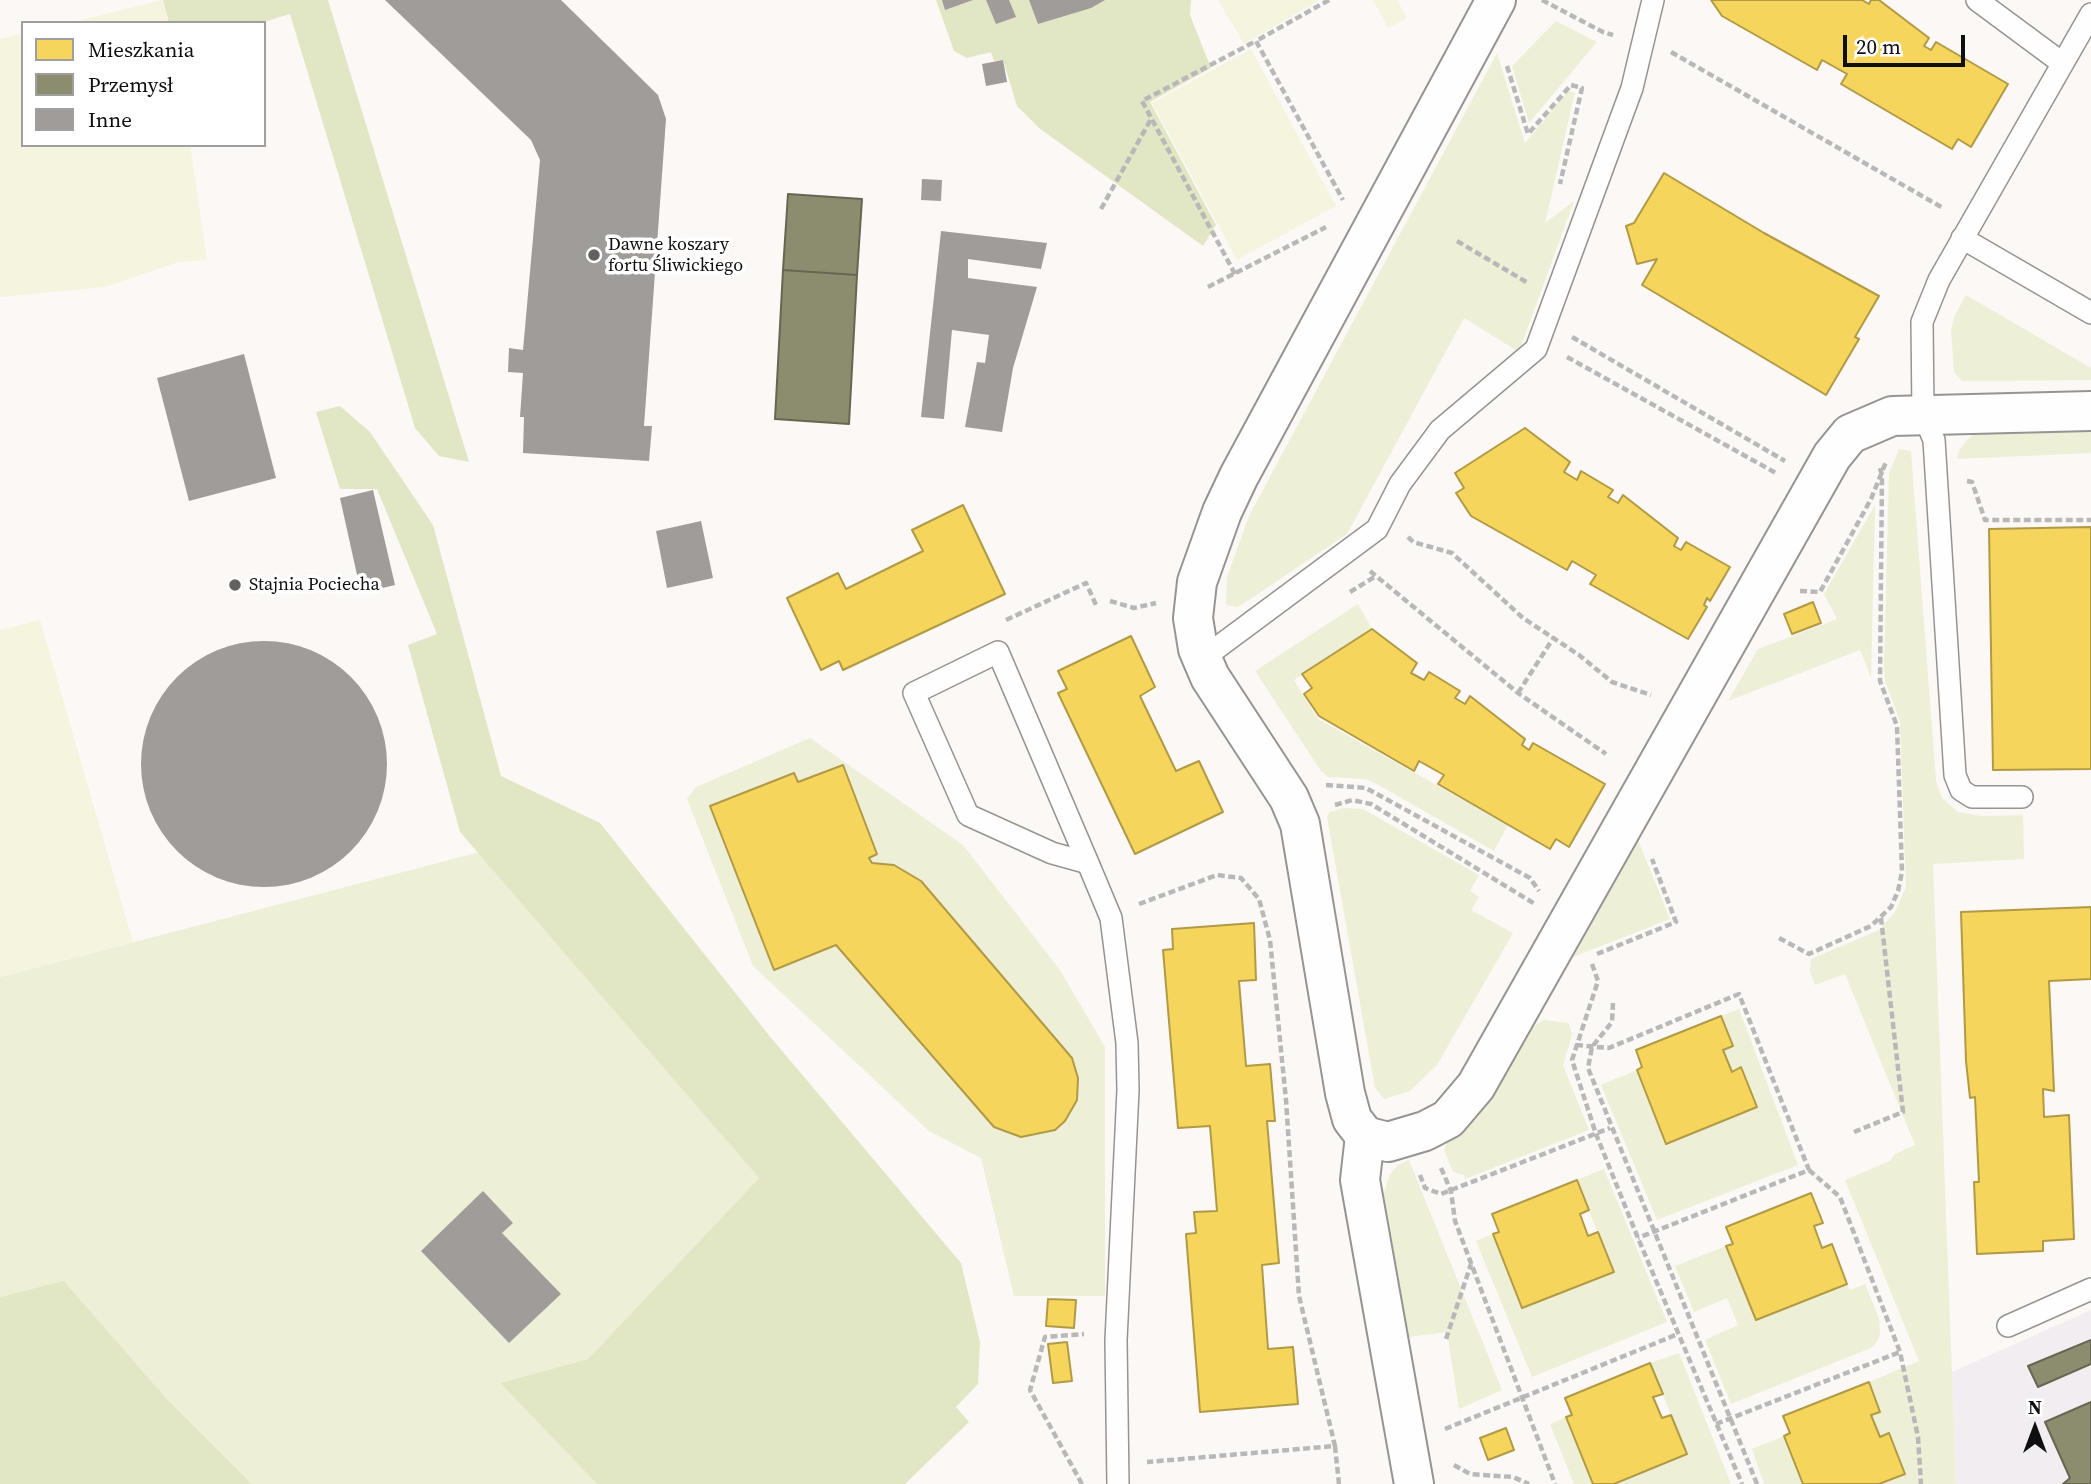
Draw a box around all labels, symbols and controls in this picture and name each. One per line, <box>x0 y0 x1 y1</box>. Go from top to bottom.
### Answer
legend <box>21 21 266 147</box>
scale bar <box>1846 21 1968 65</box>
text: 20 m <box>1856 32 1901 61</box>
text: Mieszkania <box>88 35 194 64</box>
text: Przemysł <box>88 70 173 99</box>
text: Inne <box>88 105 132 134</box>
place label: Dawne koszary fortu Śliwickiego <box>608 234 743 276</box>
marker: Dawne koszary fortu Śliwickiego <box>586 247 602 263</box>
place label: Stajnia Pociecha <box>249 574 380 596</box>
marker: Stajnia Pociecha <box>227 577 243 593</box>
north arrow <box>2000 1393 2070 1463</box>
text: N <box>2028 1394 2042 1420</box>

